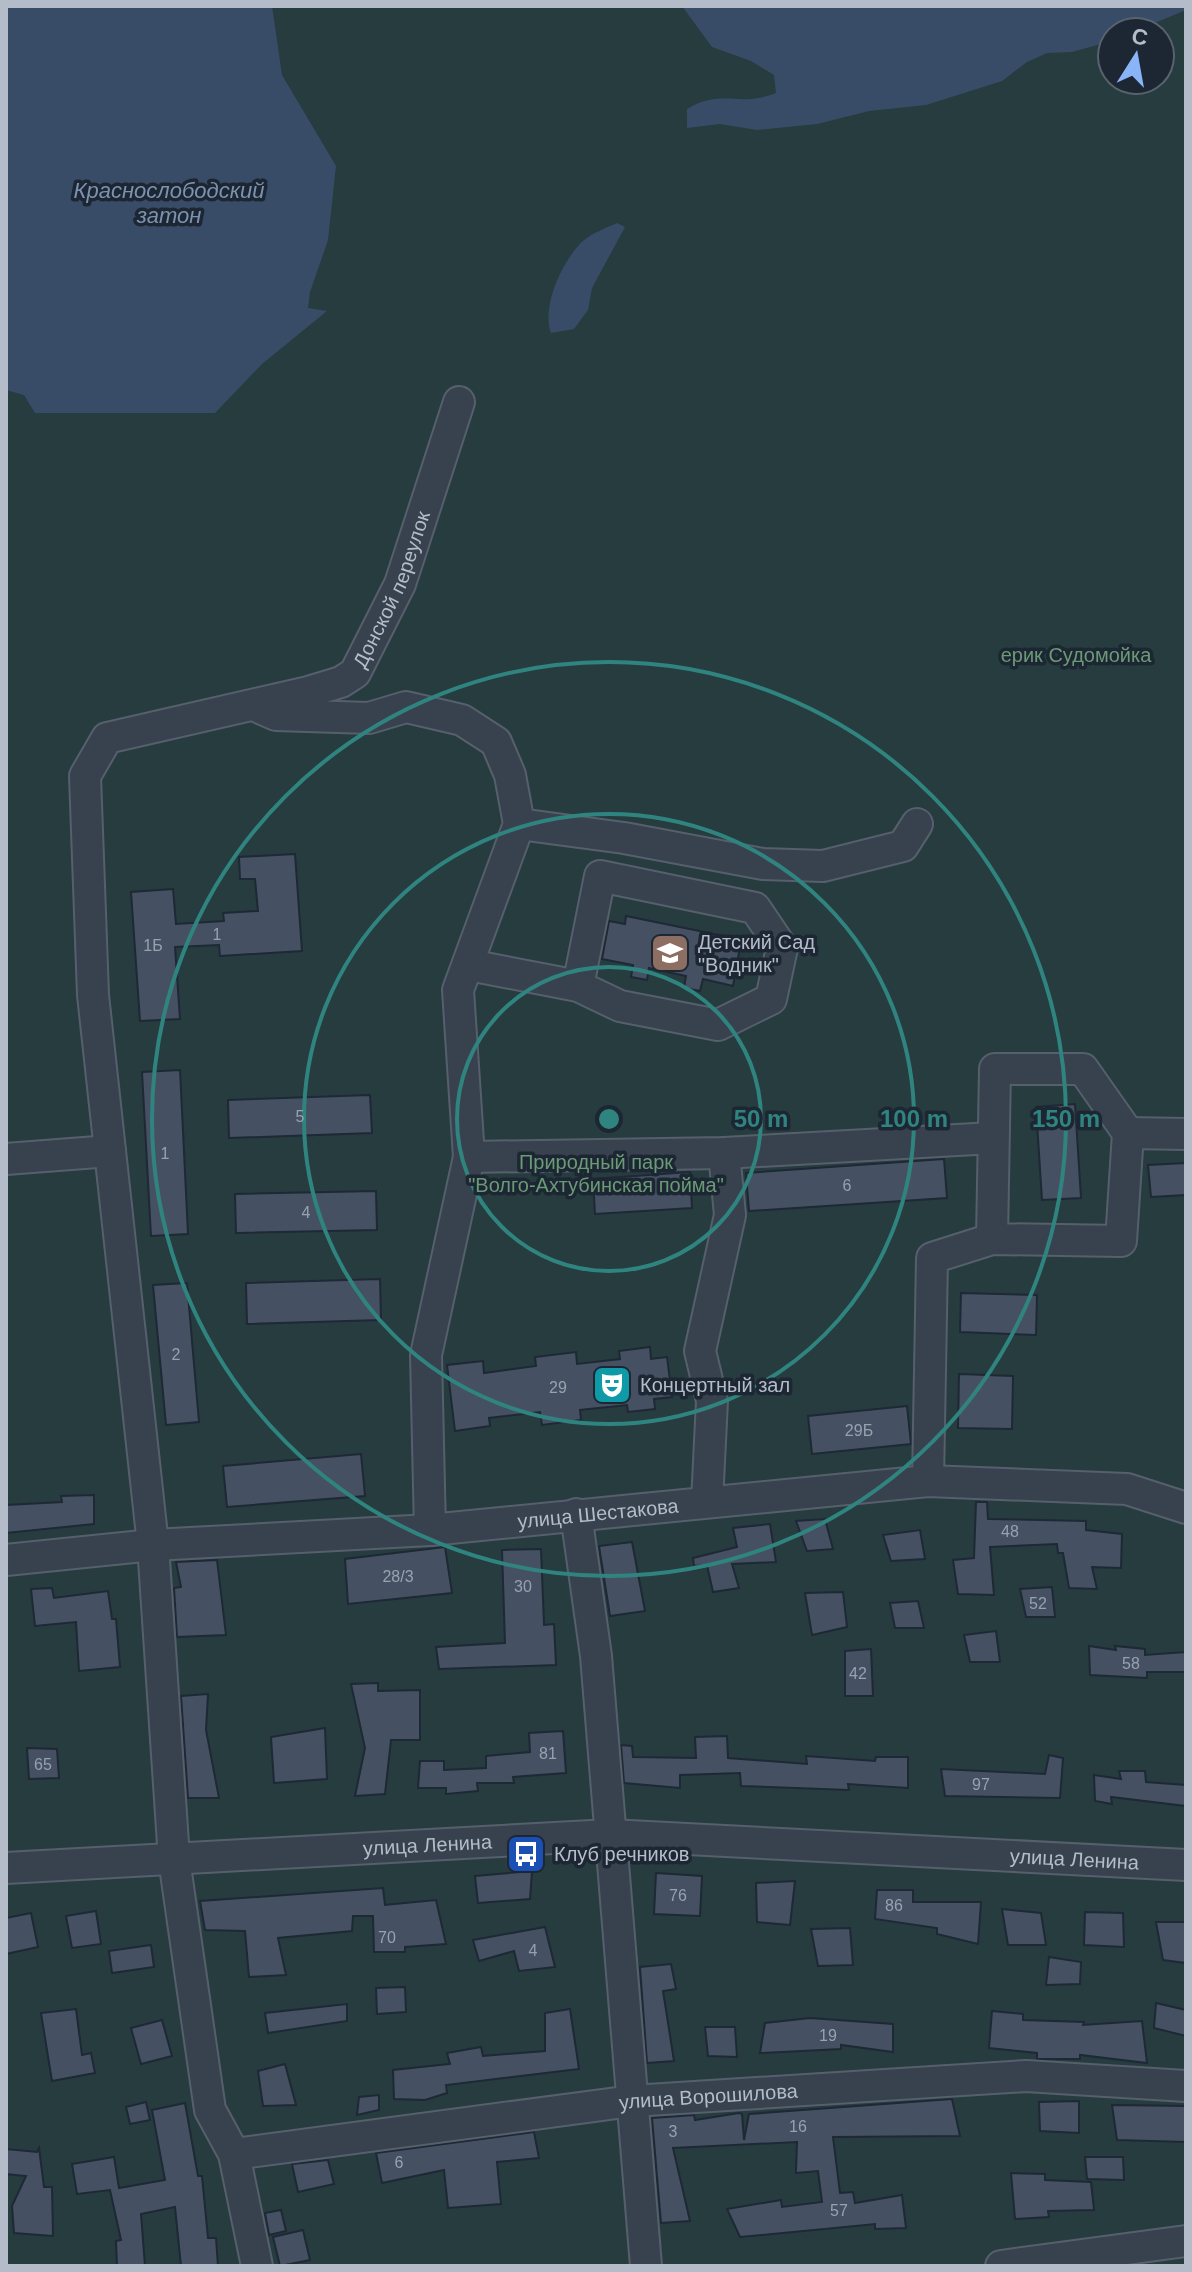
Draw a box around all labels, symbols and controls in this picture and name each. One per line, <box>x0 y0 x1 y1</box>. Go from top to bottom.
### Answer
north arrow <box>1096 16 1176 96</box>
text: С <box>1130 23 1150 51</box>
water label: Краснослободский затон <box>73 178 265 228</box>
street label: Донской переулок <box>349 508 434 671</box>
park label: ерик Судомойка <box>1001 644 1152 666</box>
house number: 1 <box>213 926 222 943</box>
place label: Детский Сад "Водник" <box>698 931 815 976</box>
school or university icon: Детский Сад "Водник" <box>649 932 691 974</box>
house number: 1Б <box>143 937 163 954</box>
centre of rings <box>595 1105 623 1133</box>
text: 50 m <box>734 1105 788 1132</box>
text: 100 m <box>880 1105 948 1132</box>
text: 150 m <box>1032 1105 1100 1132</box>
house number: 5 <box>296 1108 305 1125</box>
house number: 1 <box>161 1145 170 1162</box>
park label: Природный парк "Волго-Ахтубинская пойма" <box>468 1151 724 1196</box>
house number: 6 <box>843 1177 852 1194</box>
house number: 4 <box>302 1204 311 1221</box>
house number: 2 <box>172 1346 181 1363</box>
theatre icon: Концертный зал <box>591 1364 633 1406</box>
place label: Концертный зал <box>640 1374 790 1396</box>
house number: 29 <box>549 1379 567 1396</box>
house number: 29Б <box>845 1422 873 1439</box>
street label: улица Шестакова <box>516 1495 680 1532</box>
house number: 48 <box>1001 1523 1019 1540</box>
house number: 28/3 <box>382 1568 414 1585</box>
house number: 30 <box>514 1578 532 1595</box>
house number: 52 <box>1029 1595 1047 1612</box>
house number: 58 <box>1122 1655 1140 1672</box>
house number: 42 <box>849 1665 867 1682</box>
house number: 81 <box>539 1745 557 1762</box>
house number: 65 <box>34 1756 52 1773</box>
house number: 97 <box>972 1776 990 1793</box>
street label: улица Ленина <box>362 1830 493 1859</box>
bus stop icon: Клуб речников <box>505 1833 547 1875</box>
place label: Клуб речников <box>554 1843 690 1865</box>
street label: улица Ленина <box>1009 1845 1140 1874</box>
house number: 76 <box>669 1887 687 1904</box>
house number: 86 <box>885 1897 903 1914</box>
house number: 70 <box>378 1929 396 1946</box>
house number: 4 <box>529 1942 538 1959</box>
house number: 19 <box>819 2027 837 2044</box>
street label: улица Ворошилова <box>618 2079 799 2114</box>
house number: 16 <box>789 2118 807 2135</box>
house number: 3 <box>669 2123 678 2140</box>
house number: 6 <box>395 2154 404 2171</box>
house number: 57 <box>830 2202 848 2219</box>

